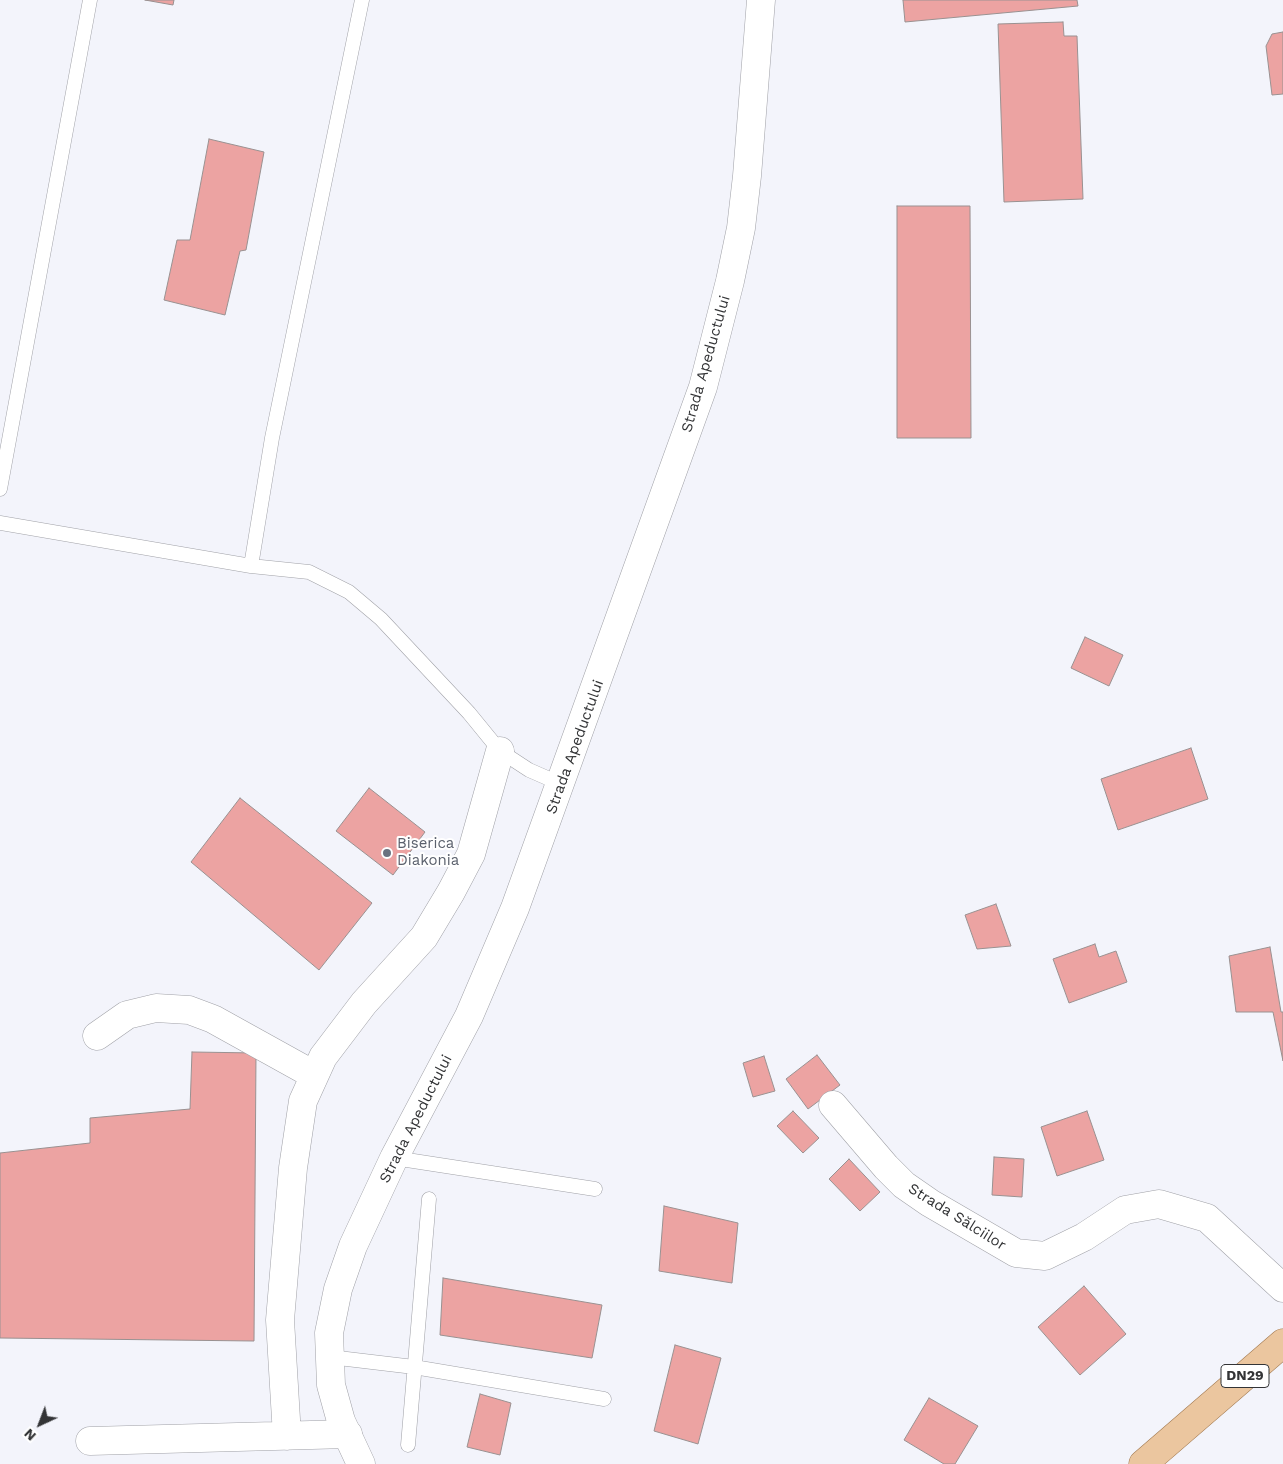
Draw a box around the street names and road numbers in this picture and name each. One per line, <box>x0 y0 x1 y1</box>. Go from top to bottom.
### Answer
street label: Strada Apeductului <box>678 293 734 435</box>
street label: Strada Apeductului <box>542 677 608 817</box>
street label: Strada Apeductului <box>376 1052 456 1186</box>
street label: Strada Sălciilor <box>905 1180 1009 1254</box>
road number: DN29 <box>1221 1364 1269 1388</box>

